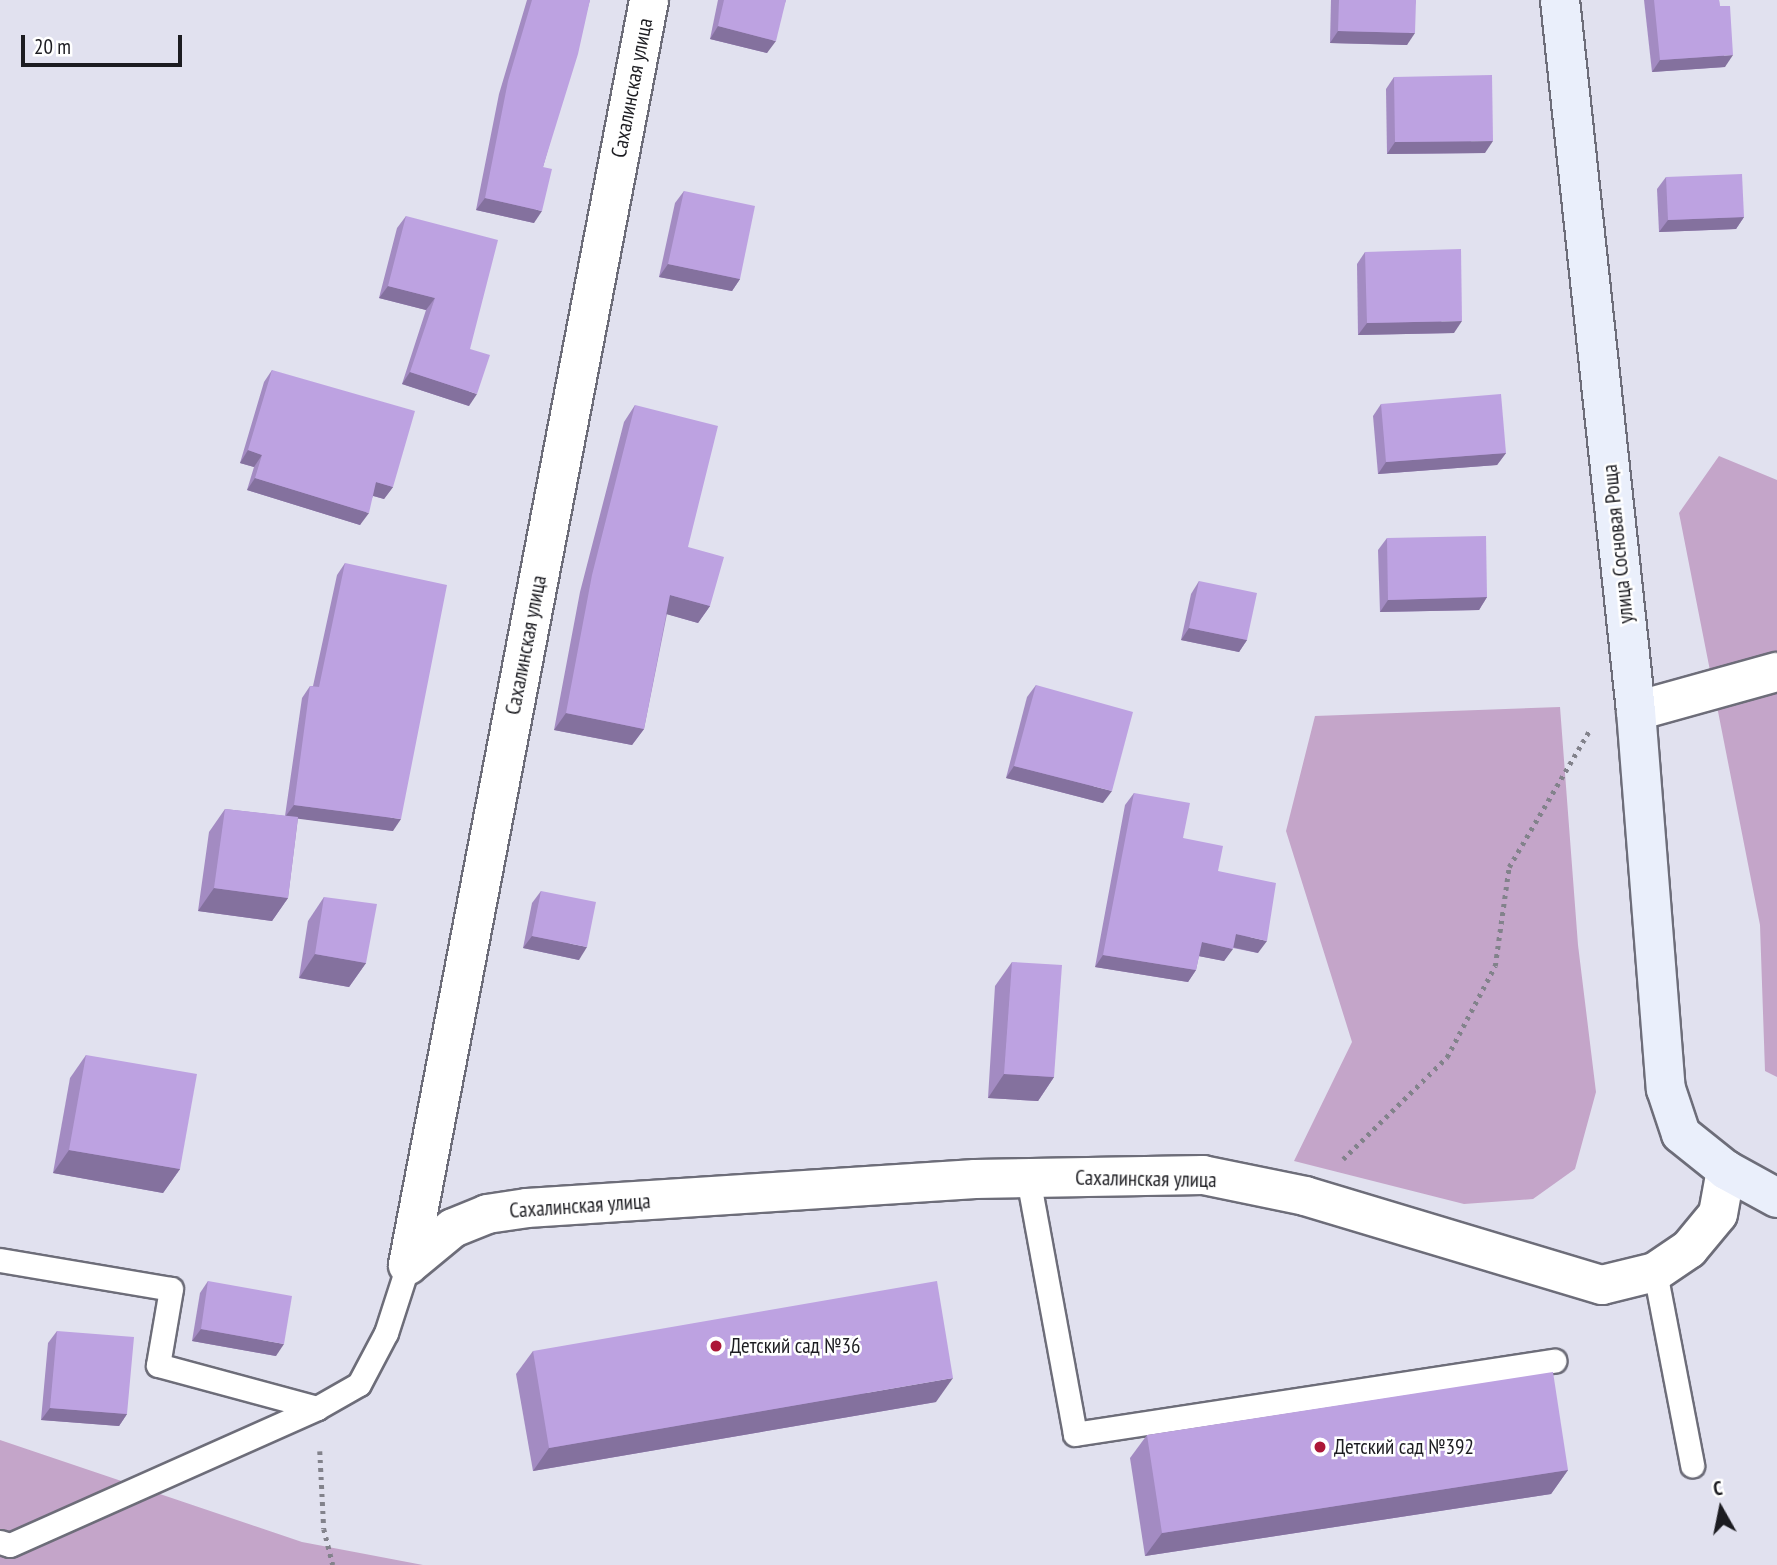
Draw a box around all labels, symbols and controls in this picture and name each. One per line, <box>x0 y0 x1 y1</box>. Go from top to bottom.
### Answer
street label: Сахалинская улица <box>606 16 658 160</box>
scale bar <box>24 21 186 65</box>
text: 20 m <box>34 33 71 60</box>
street label: улица Сосновая Роща <box>1597 463 1639 625</box>
street label: Сахалинская улица <box>500 573 552 717</box>
street label: Сахалинская улица <box>1075 1165 1217 1193</box>
street label: Сахалинская улица <box>508 1188 652 1224</box>
place label: Детский сад №36 <box>730 1333 860 1359</box>
marker: Детский сад №36 <box>708 1338 724 1354</box>
place label: Детский сад №392 <box>1334 1434 1474 1460</box>
marker: Детский сад №392 <box>1312 1439 1328 1455</box>
north arrow <box>1686 1474 1756 1544</box>
text: С <box>1712 1476 1724 1501</box>

